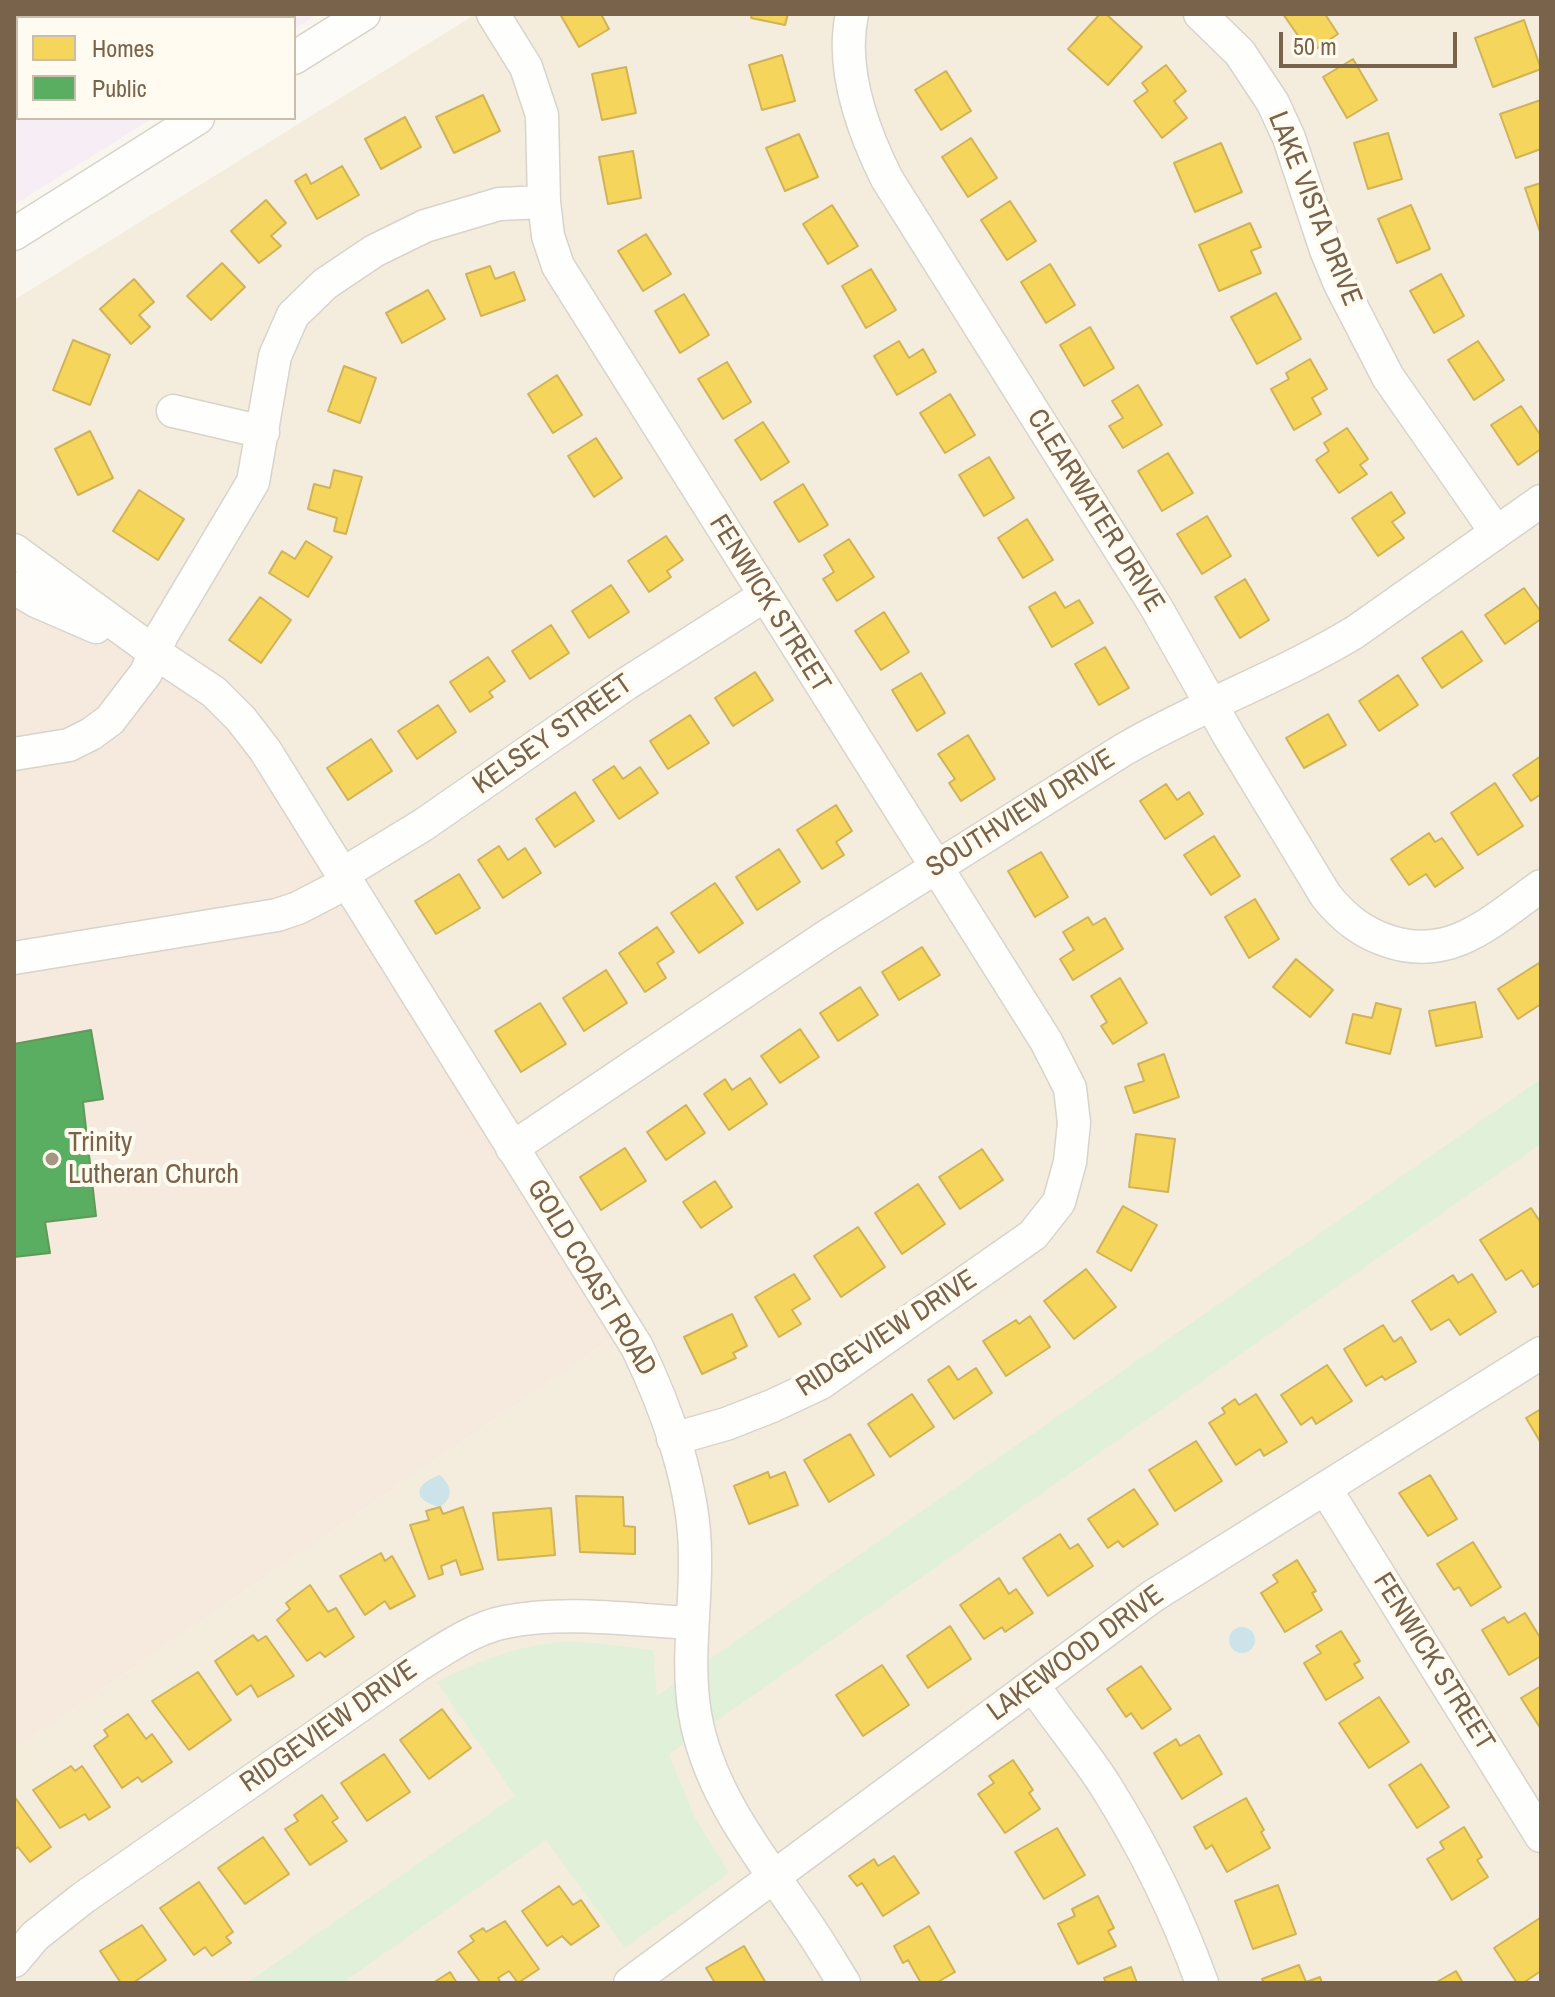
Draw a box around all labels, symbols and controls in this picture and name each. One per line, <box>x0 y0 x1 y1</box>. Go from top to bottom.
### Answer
legend <box>16 16 296 120</box>
scale bar <box>1283 16 1461 66</box>
text: 50 m <box>1293 30 1337 62</box>
text: Homes <box>92 32 154 64</box>
text: Public <box>92 72 147 104</box>
street label: LAKE VISTA DRIVE <box>1260 107 1368 311</box>
street label: CLEARWATER DRIVE <box>1019 403 1171 619</box>
street label: FENWICK STREET <box>701 509 837 699</box>
street label: KELSEY STREET <box>467 668 639 802</box>
street label: SOUTHVIEW DRIVE <box>921 743 1121 885</box>
place label: Trinity Lutheran Church <box>68 1126 239 1192</box>
marker: Trinity Lutheran Church <box>43 1150 61 1168</box>
street label: GOLD COAST ROAD <box>519 1174 663 1382</box>
street label: RIDGEVIEW DRIVE <box>791 1263 983 1405</box>
street label: FENWICK STREET <box>1365 1567 1501 1757</box>
street label: LAKEWOOD DRIVE <box>981 1579 1171 1729</box>
street label: RIDGEVIEW DRIVE <box>234 1654 424 1800</box>

